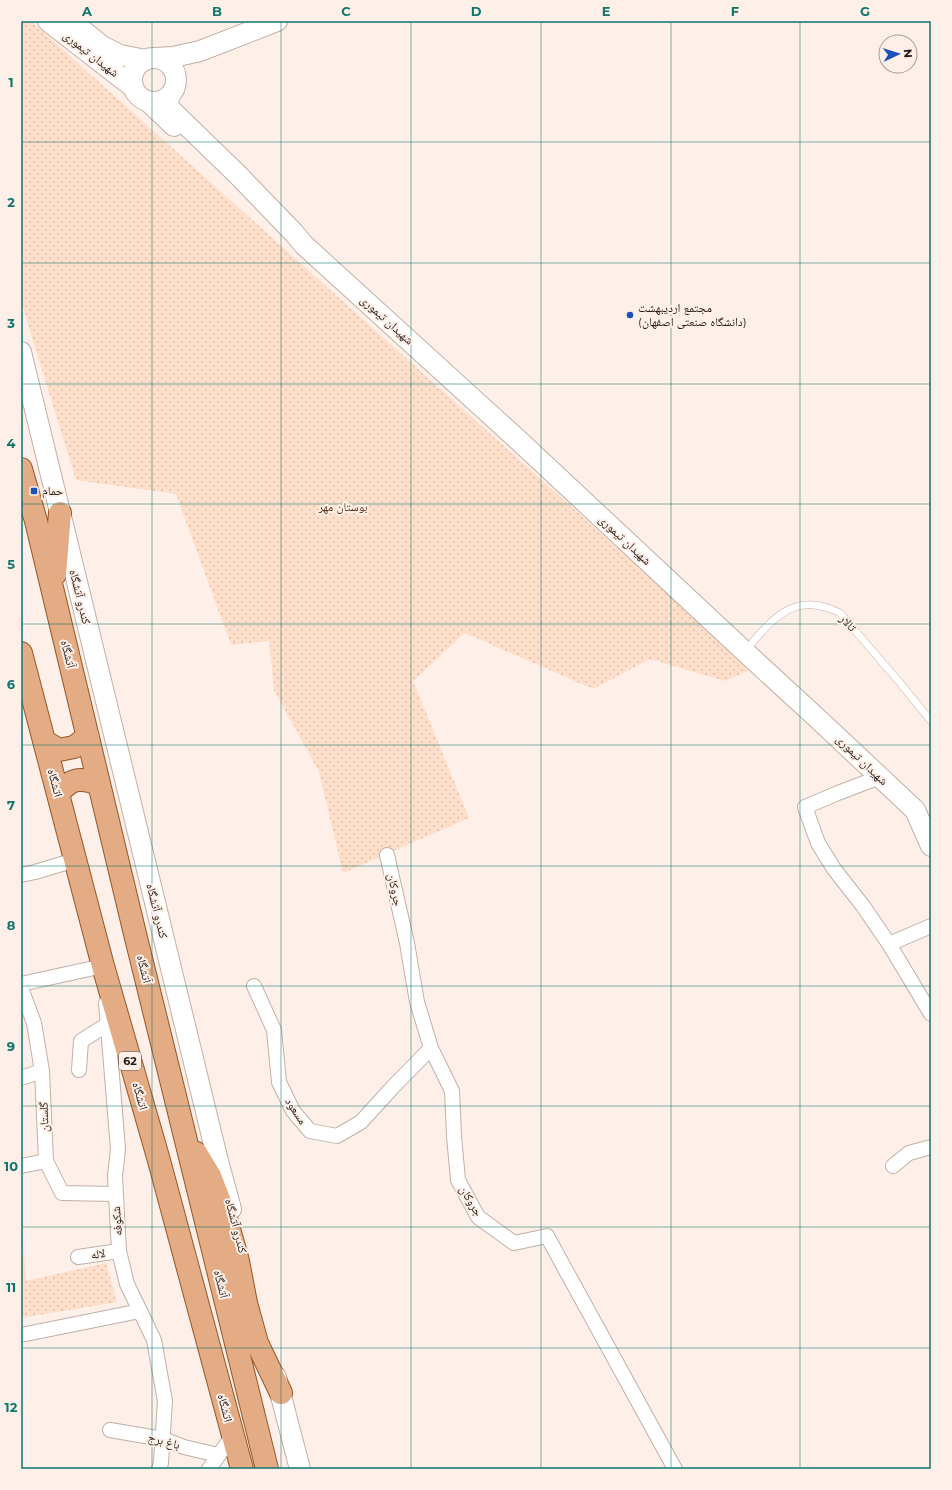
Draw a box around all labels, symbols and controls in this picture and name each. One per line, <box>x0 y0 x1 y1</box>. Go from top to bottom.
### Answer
text: A <box>81 3 93 19</box>
text: B <box>212 3 222 19</box>
text: C <box>341 3 351 19</box>
text: D <box>471 3 482 19</box>
text: E <box>602 3 611 19</box>
text: F <box>731 3 739 19</box>
text: G <box>860 3 870 19</box>
street label: شهیدان تیموری <box>60 27 122 80</box>
north arrow <box>878 34 918 74</box>
text: N <box>901 48 915 58</box>
text: 1 <box>8 74 14 90</box>
text: 2 <box>7 194 15 210</box>
street label: شهیدان تیموری <box>357 292 417 348</box>
place label: مجتمع اردیبهشت (دانشگاه صنعتی اصفهان) <box>638 300 747 329</box>
marker: مجتمع اردیبهشت (دانشگاه صنعتی اصفهان) <box>625 310 635 320</box>
text: 3 <box>6 315 15 331</box>
text: 4 <box>7 435 16 451</box>
place label: حمام <box>42 483 64 499</box>
marker: حمام <box>29 486 39 496</box>
park label: بوستان مهر <box>317 499 368 514</box>
street label: شهیدان تیموری <box>596 511 655 568</box>
text: 5 <box>7 556 15 572</box>
street label: کندرو آتشگاه <box>66 568 95 626</box>
street label: تالار <box>836 610 860 635</box>
street label: آتشگاه <box>58 638 79 670</box>
text: 6 <box>7 676 16 692</box>
street label: شهیدان تیموری <box>833 731 892 788</box>
street label: اتشگاه <box>45 767 66 799</box>
text: 7 <box>7 797 15 813</box>
street label: جروکان <box>385 872 406 908</box>
street label: کندرو آتشگاه <box>143 882 172 940</box>
text: 8 <box>7 917 16 933</box>
street label: آتشگاه <box>134 953 155 985</box>
text: 9 <box>7 1038 15 1054</box>
road number: 62 <box>119 1052 141 1070</box>
street label: اتشگاه <box>129 1080 152 1112</box>
street label: مسعود <box>282 1094 311 1127</box>
street label: گلستان <box>35 1102 52 1132</box>
text: 10 <box>4 1158 18 1174</box>
street label: جروکان <box>456 1183 487 1219</box>
street label: کندرو آتشگاه <box>222 1197 251 1255</box>
street label: شکوفه <box>108 1206 125 1236</box>
street label: لاله <box>90 1245 106 1262</box>
street label: آتشگاه <box>211 1268 232 1300</box>
text: 11 <box>6 1279 16 1295</box>
street label: اتشگاه <box>215 1392 236 1424</box>
text: 12 <box>5 1399 18 1415</box>
street label: باغ برج <box>146 1429 182 1453</box>

